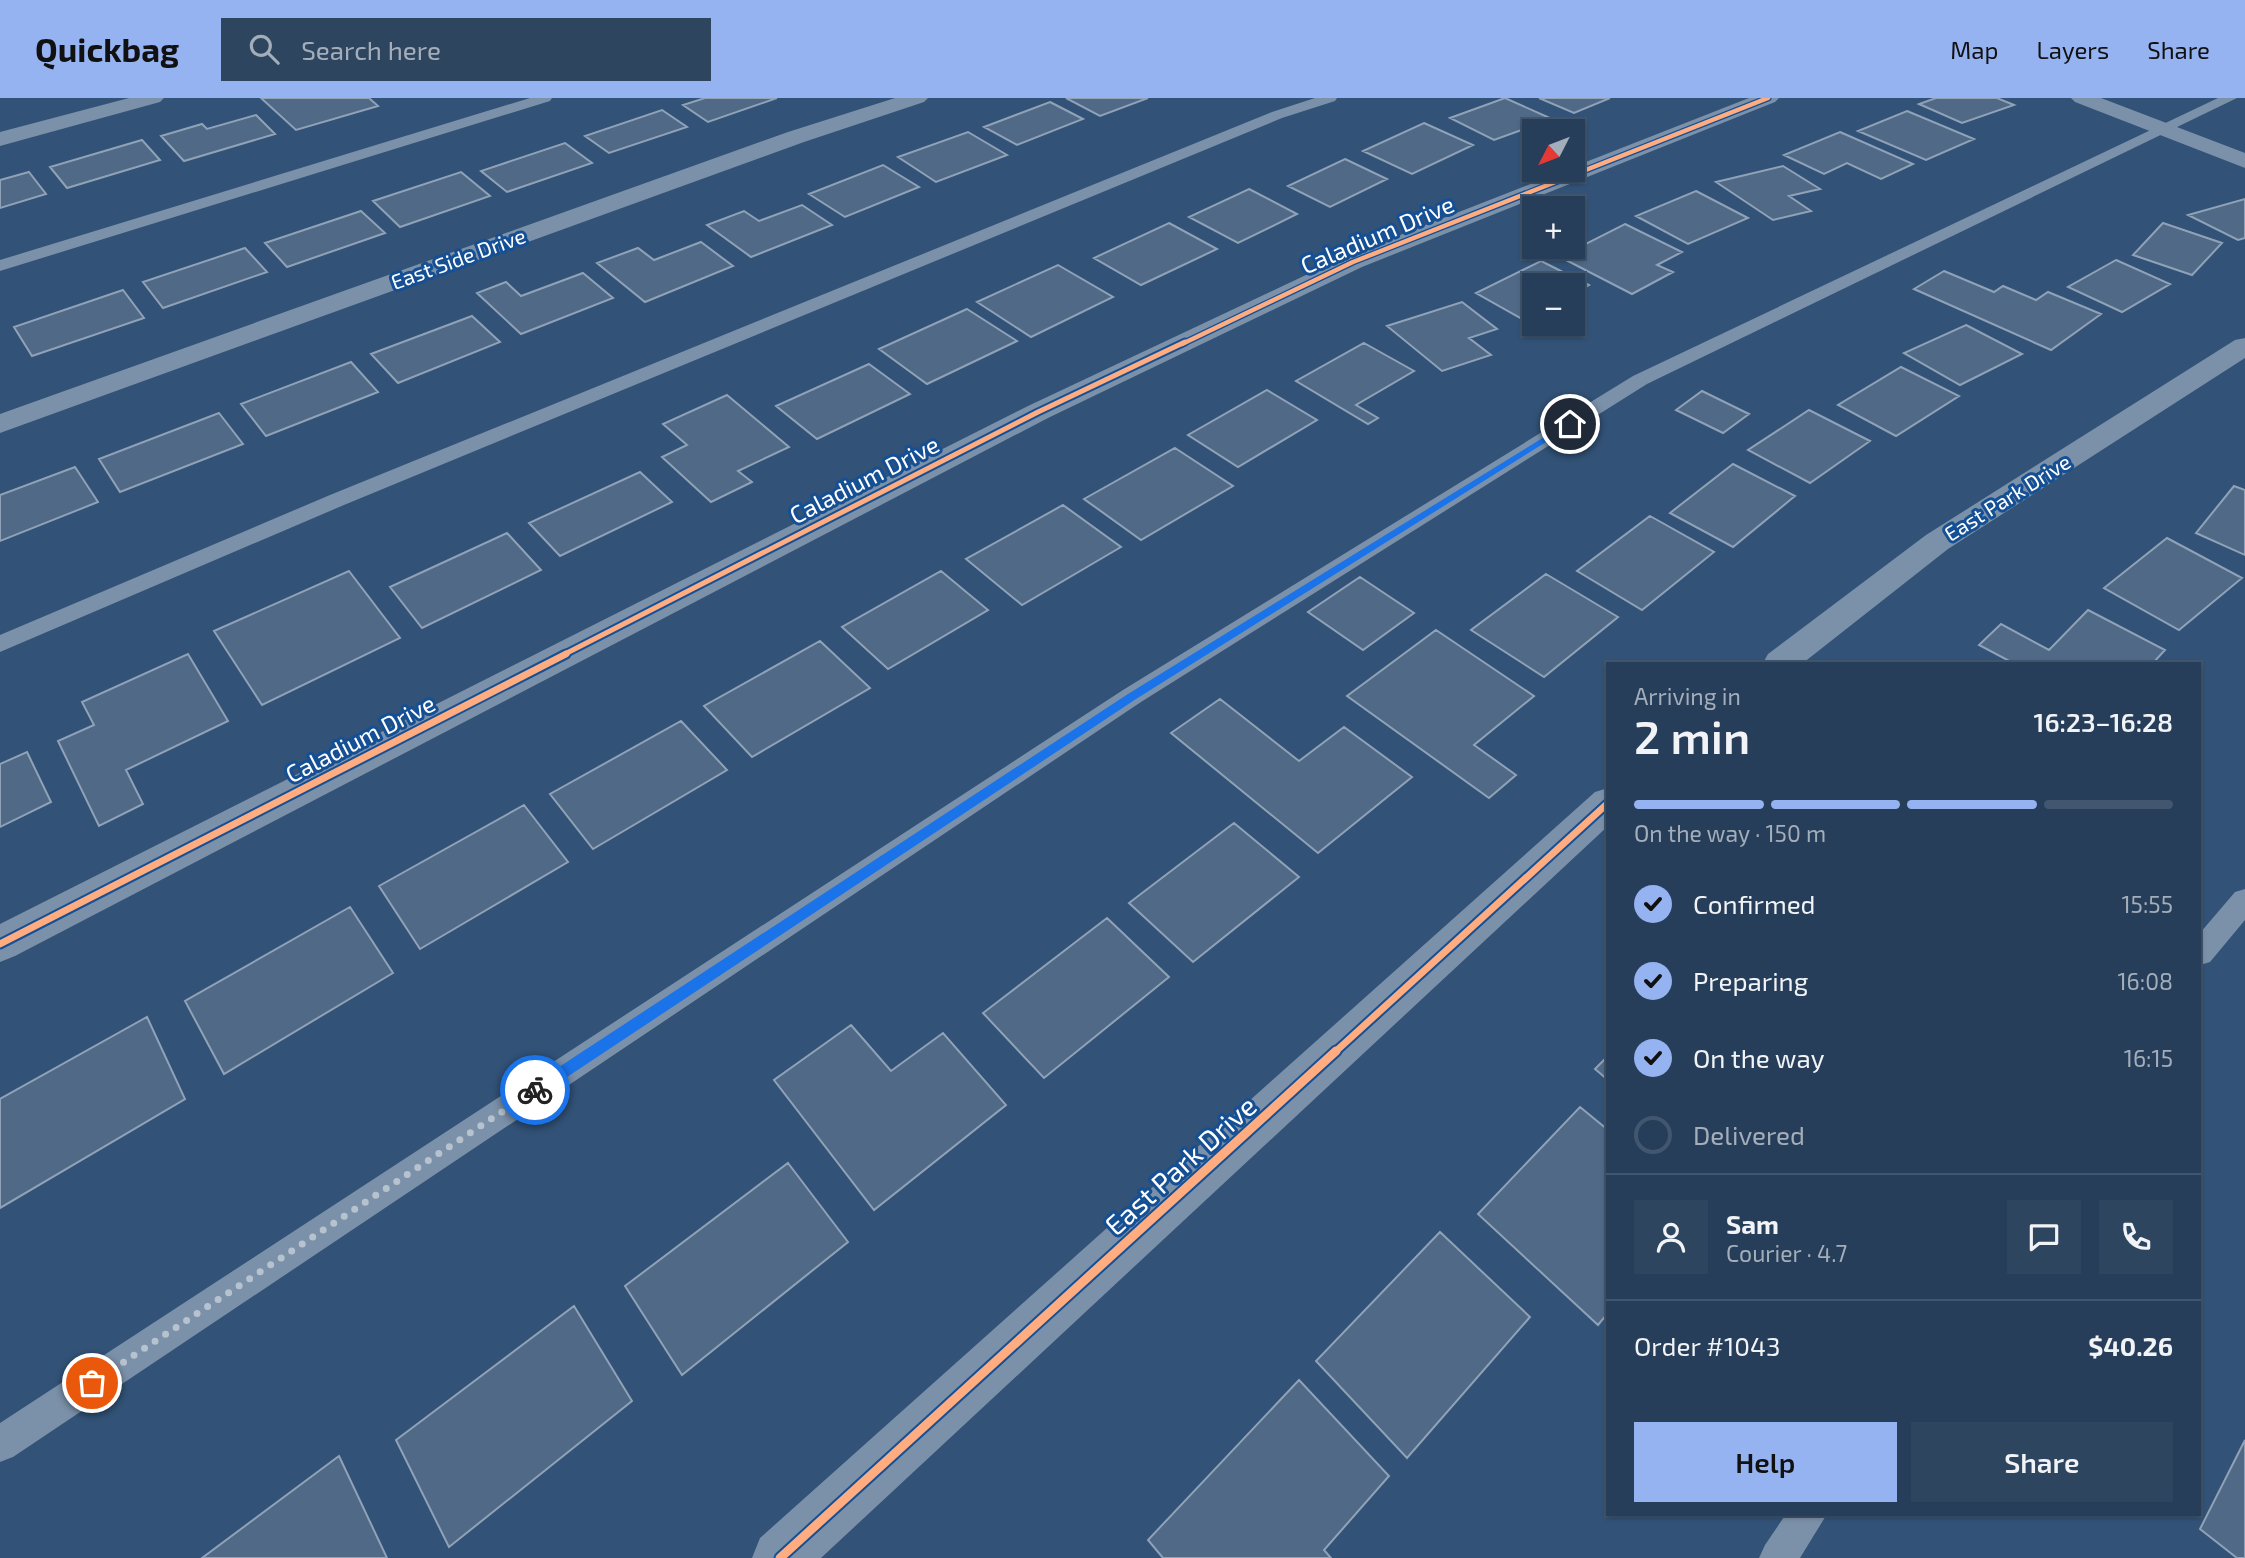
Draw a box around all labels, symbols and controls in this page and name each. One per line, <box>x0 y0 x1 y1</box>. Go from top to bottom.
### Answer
search box <box>221 18 711 81</box>
text: Quickbag <box>35 29 179 69</box>
icon: search <box>245 30 283 68</box>
text: Search here <box>301 34 441 65</box>
text: Map <box>1950 35 1998 64</box>
text: Layers <box>2036 35 2109 64</box>
text: Share <box>2147 35 2210 64</box>
north arrow <box>1522 119 1586 182</box>
map controls <box>1522 119 1585 336</box>
street label: Caladium Drive <box>1296 189 1458 279</box>
button: + <box>1522 196 1585 259</box>
street label: East Side Drive <box>387 222 529 294</box>
button: − <box>1522 273 1585 336</box>
pin <box>1540 394 1600 454</box>
icon: home <box>1551 405 1589 443</box>
street label: Caladium Drive <box>784 429 944 529</box>
street label: East Park Drive <box>1939 448 2075 546</box>
text: Arriving in <box>1634 682 1741 710</box>
street label: Caladium Drive <box>280 688 440 788</box>
text: 16:23–16:28 <box>2034 706 2173 737</box>
text: 2 min <box>1634 708 1750 763</box>
text: On the way · 150 m <box>1634 819 1826 847</box>
icon: check <box>1634 885 1672 923</box>
text: Confirmed <box>1693 888 1816 919</box>
text: 15:55 <box>2121 890 2173 918</box>
icon: check <box>1634 962 1672 1000</box>
text: Preparing <box>1693 965 1808 996</box>
text: 16:08 <box>2117 967 2173 995</box>
icon: check <box>1634 1039 1672 1077</box>
text: On the way <box>1693 1042 1824 1073</box>
text: 16:15 <box>2124 1044 2173 1072</box>
courier <box>500 1055 570 1125</box>
icon: bike <box>516 1071 554 1109</box>
street label: East Park Drive <box>1097 1088 1263 1242</box>
text: Delivered <box>1693 1119 1805 1150</box>
button: person <box>1634 1200 1708 1274</box>
button: chat <box>2007 1200 2081 1274</box>
button: phone <box>2099 1200 2173 1274</box>
text: Sam <box>1726 1208 1779 1239</box>
text: Courier · 4.7 <box>1726 1239 1847 1267</box>
text: Order #1043 <box>1634 1330 1780 1361</box>
text: $40.26 <box>2088 1330 2173 1361</box>
pin <box>62 1353 122 1413</box>
icon: bag <box>73 1364 111 1402</box>
button: Help <box>1634 1422 1897 1502</box>
button: Share <box>1911 1422 2173 1502</box>

